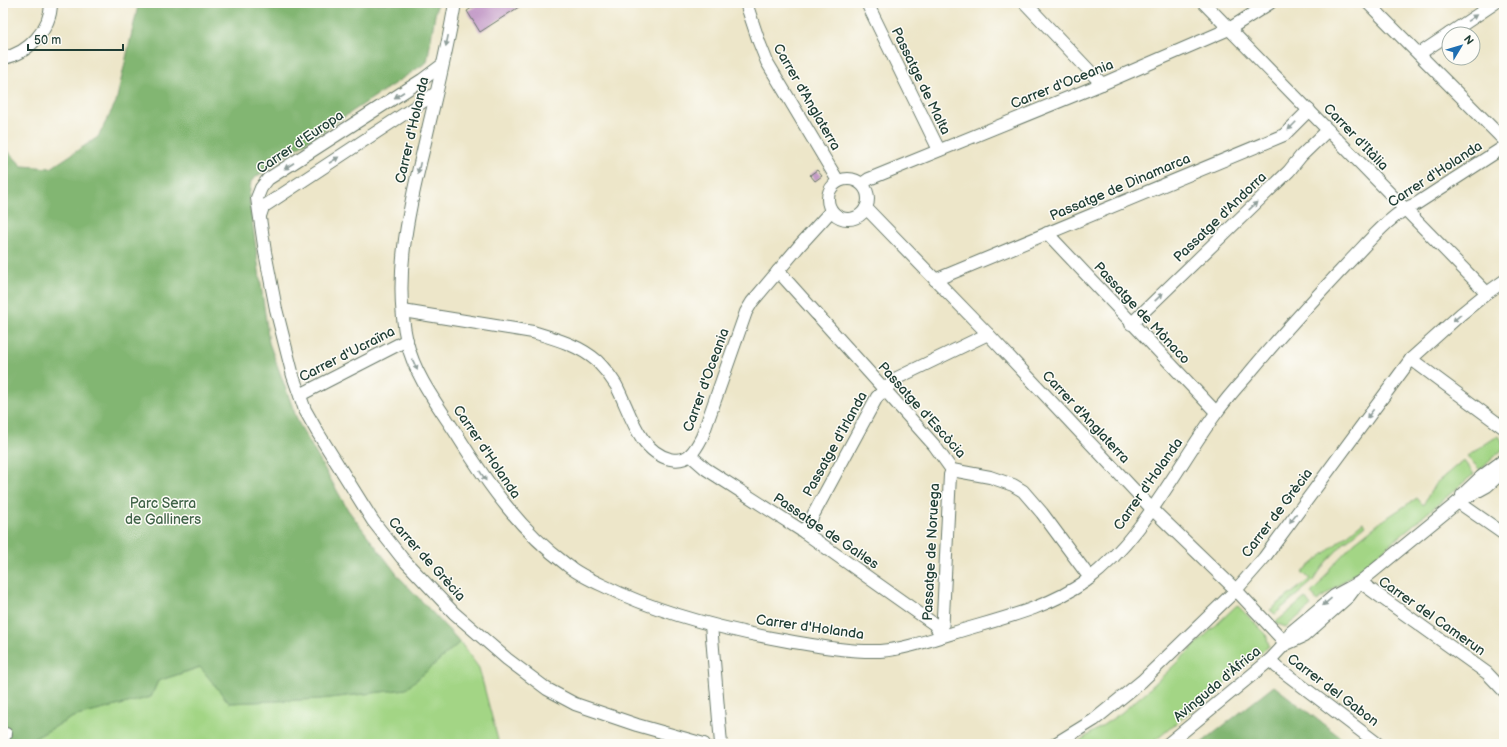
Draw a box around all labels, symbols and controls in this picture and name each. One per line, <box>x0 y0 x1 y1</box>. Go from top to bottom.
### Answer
one-way arrow <box>1466 15 1478 22</box>
street label: Passatge de Malta <box>888 25 954 137</box>
scale bar <box>28 26 123 52</box>
north arrow <box>1441 26 1481 66</box>
text: 50 m <box>34 33 61 48</box>
text: N <box>1461 33 1476 47</box>
one-way arrow <box>444 35 450 47</box>
street label: Carrer d'Anglaterra <box>769 41 845 154</box>
street label: Carrer d'Oceania <box>1008 56 1116 112</box>
street label: Carrer d'Holanda <box>391 75 433 185</box>
one-way arrow <box>394 91 404 99</box>
street label: Carrer d'Itàlia <box>1320 100 1392 174</box>
street label: Carrer d'Europa <box>253 107 347 177</box>
one-way arrow <box>1287 121 1297 131</box>
street label: Carrer d'Holanda <box>1385 137 1485 211</box>
street label: Passatge de Dinamarca <box>1047 150 1193 224</box>
one-way arrow <box>329 156 339 164</box>
one-way arrow <box>284 162 295 169</box>
one-way arrow <box>415 162 421 174</box>
street label: Passatge d'Andorra <box>1170 168 1270 266</box>
one-way arrow <box>1248 202 1258 211</box>
street label: Passatge de Mònaco <box>1090 258 1194 368</box>
one-way arrow <box>1154 292 1164 302</box>
one-way arrow <box>1451 313 1462 322</box>
street label: Carrer d'Ucraïna <box>296 323 398 385</box>
street label: Carrer d'Oceania <box>679 326 733 434</box>
one-way arrow <box>412 359 418 370</box>
street label: Passatge d'Escòcia <box>874 359 970 462</box>
street label: Carrer d'Anglaterra <box>1039 367 1133 467</box>
street label: Passatge d'Irlanda <box>799 388 871 499</box>
street label: Carrer d'Holanda <box>449 402 525 502</box>
one-way arrow <box>1366 408 1374 419</box>
street label: Carrer d'Holanda <box>1110 434 1186 534</box>
street label: Carrer de Grècia <box>1238 465 1316 561</box>
one-way arrow <box>479 470 486 482</box>
street label: Passatge de Noruega <box>919 483 943 621</box>
street label: Passatge de Gal·les <box>770 489 882 573</box>
park label: Parc Serra de Galliners <box>125 495 201 528</box>
street label: Carrer de Grècia <box>385 513 469 605</box>
one-way arrow <box>1288 513 1297 524</box>
street label: Carrer del Camerun <box>1375 573 1489 659</box>
one-way arrow <box>1321 598 1332 607</box>
street label: Carrer d'Holanda <box>755 611 865 643</box>
street label: Avinguda d'Àfrica <box>1169 642 1264 725</box>
street label: Carrer del Gabon <box>1284 650 1382 730</box>

